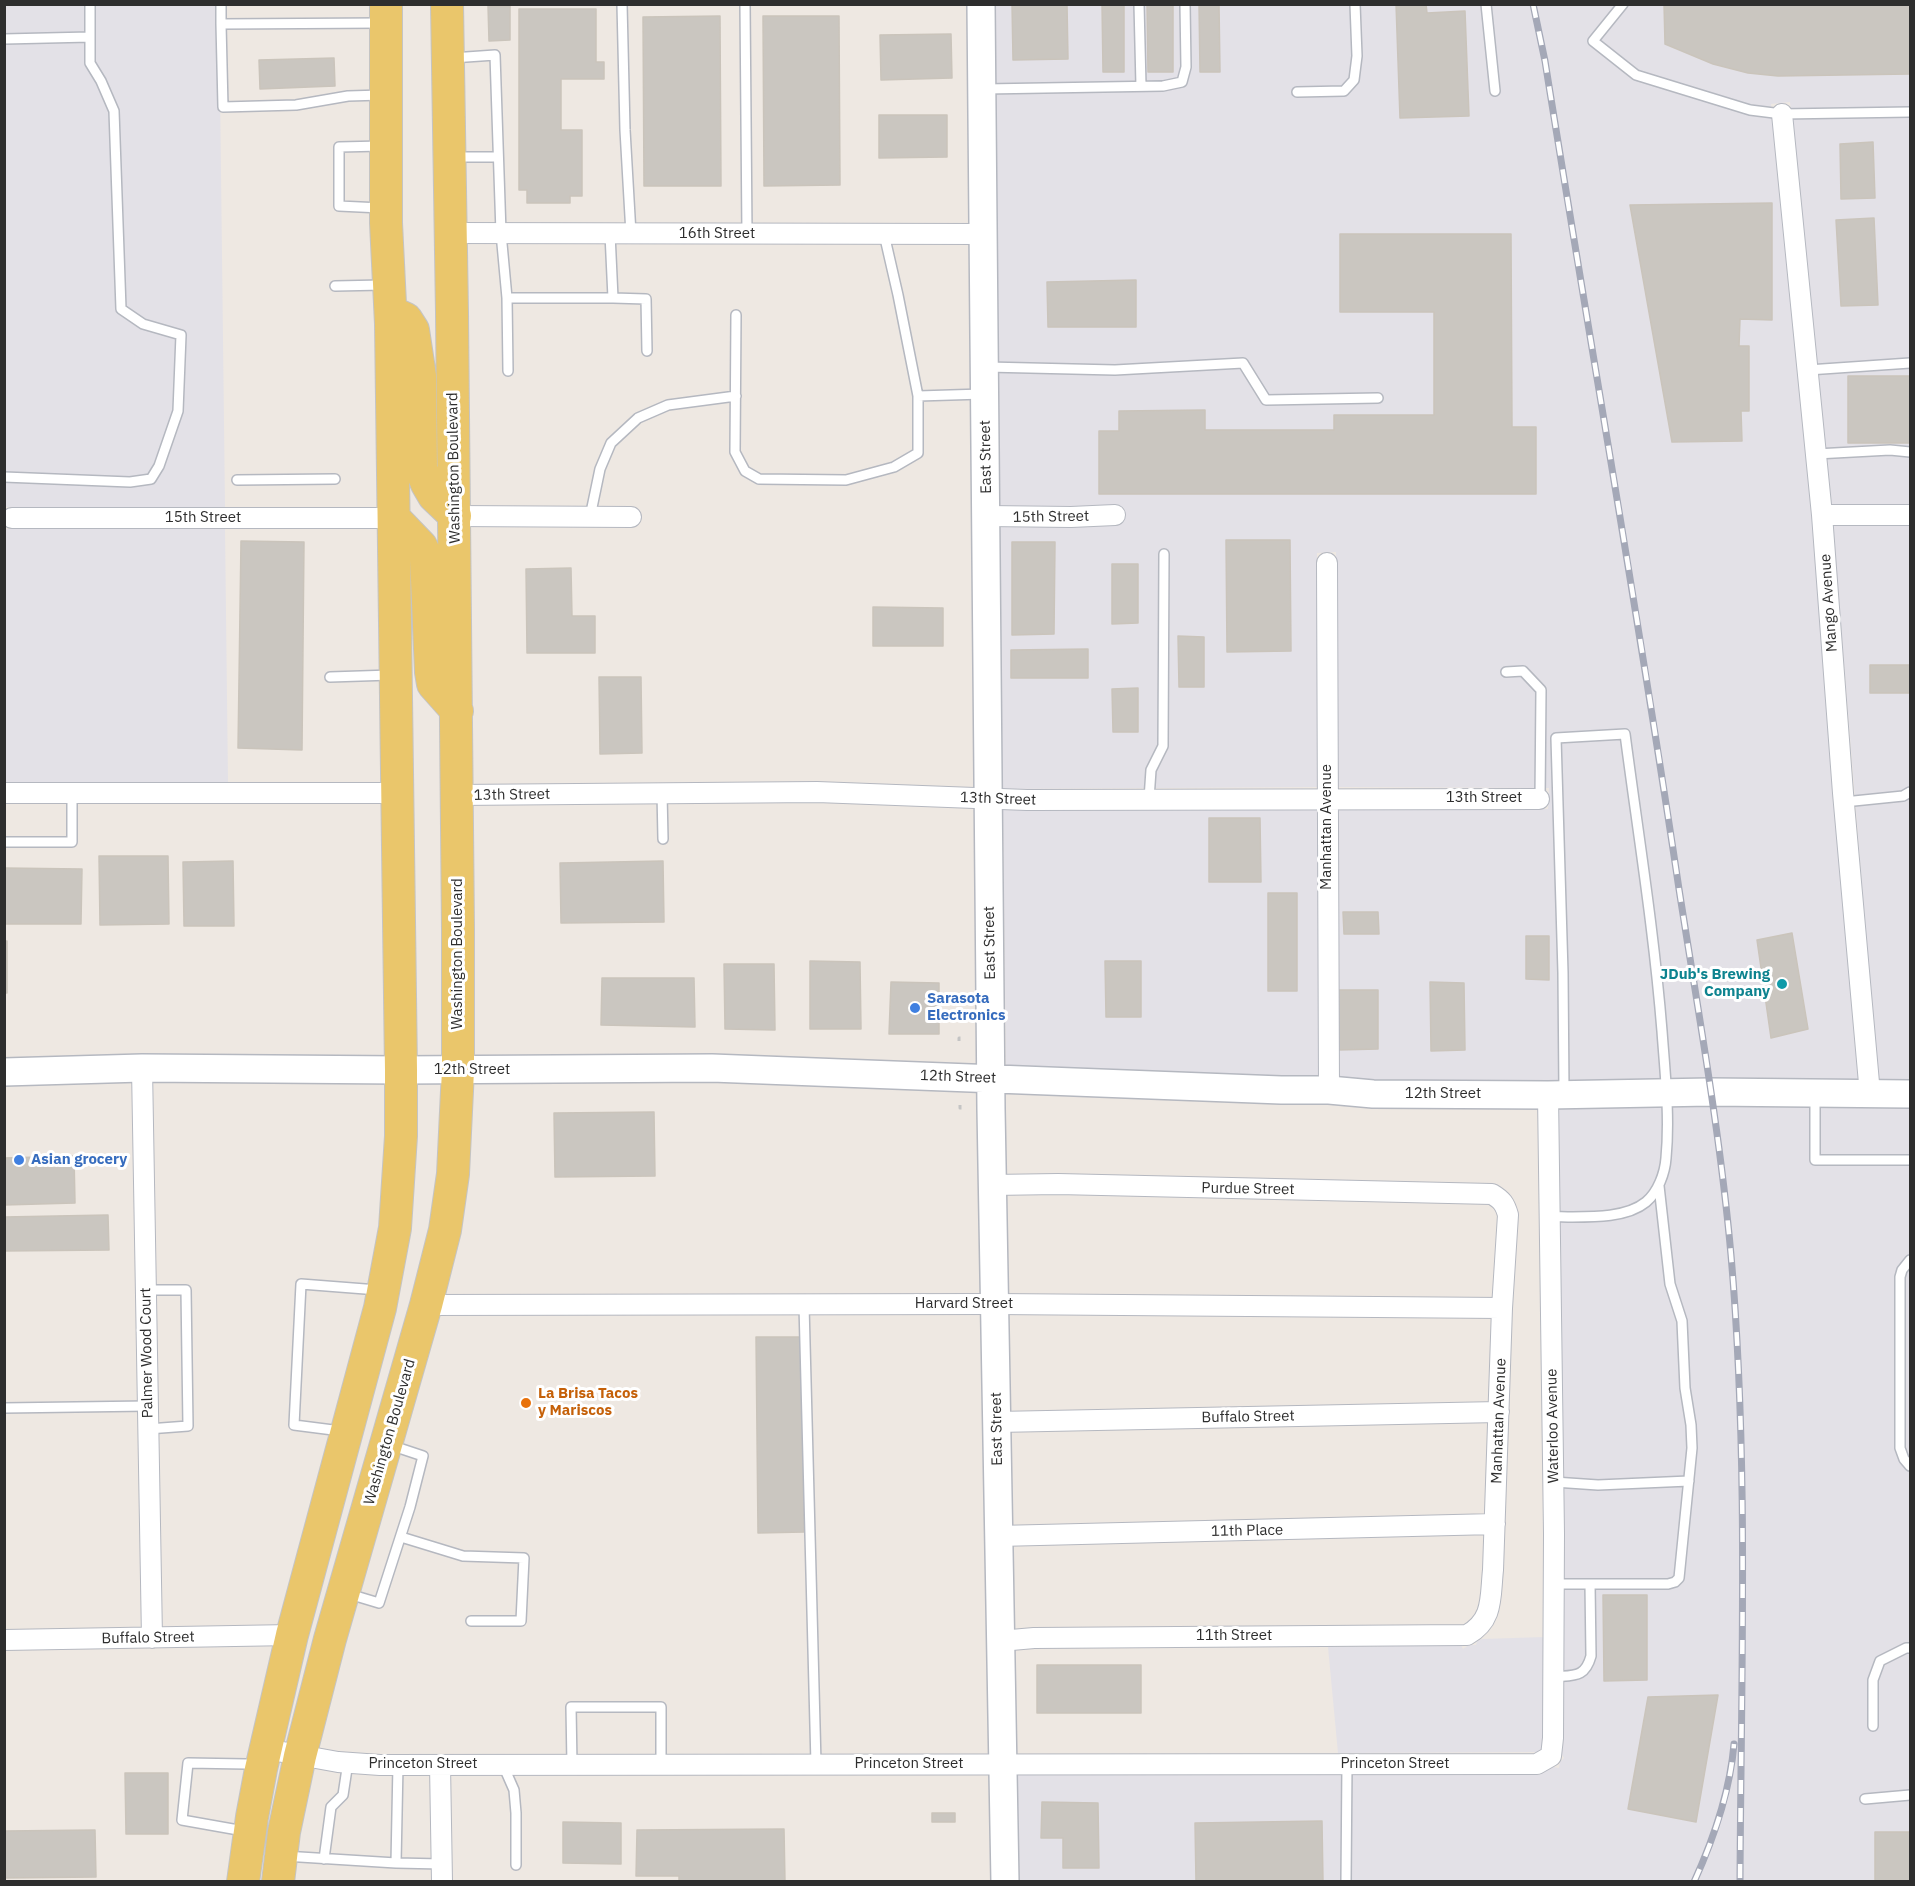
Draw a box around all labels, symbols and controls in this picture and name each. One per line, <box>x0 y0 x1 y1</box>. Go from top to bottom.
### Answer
street label: 16th Street <box>679 225 755 243</box>
street label: Washington Boulevard <box>444 392 464 544</box>
street label: East Street <box>976 420 996 494</box>
street label: 15th Street <box>1013 507 1089 527</box>
street label: 15th Street <box>165 509 241 527</box>
street label: Mango Avenue <box>1817 553 1841 653</box>
street label: Manhattan Avenue <box>1318 764 1336 890</box>
street label: 13th Street <box>474 785 550 805</box>
street label: 13th Street <box>959 789 1037 809</box>
street label: 13th Street <box>1446 789 1522 807</box>
street label: Washington Boulevard <box>449 878 467 1030</box>
street label: East Street <box>980 906 1000 980</box>
place label: JDub's Brewing Company <box>1660 966 1770 1001</box>
marker: JDub's Brewing Company <box>1775 977 1789 991</box>
place label: Sarasota Electronics <box>927 990 1006 1025</box>
marker: Sarasota Electronics <box>908 1001 922 1015</box>
street label: 12th Street <box>434 1061 510 1079</box>
street label: 12th Street <box>919 1067 997 1087</box>
street label: 12th Street <box>1405 1085 1481 1103</box>
place label: Asian grocery <box>31 1151 127 1169</box>
marker: Asian grocery <box>12 1153 26 1167</box>
street label: Purdue Street <box>1201 1179 1295 1199</box>
street label: Palmer Wood Court <box>137 1288 157 1418</box>
street label: Harvard Street <box>915 1295 1013 1313</box>
street label: Washington Boulevard <box>361 1357 419 1507</box>
street label: Manhattan Avenue <box>1488 1358 1510 1484</box>
street label: Waterloo Avenue <box>1543 1369 1563 1483</box>
place label: La Brisa Tacos y Mariscos <box>538 1385 638 1420</box>
street label: East Street <box>987 1392 1007 1466</box>
marker: La Brisa Tacos y Mariscos <box>519 1396 533 1410</box>
street label: Buffalo Street <box>1201 1407 1295 1427</box>
street label: 11th Place <box>1211 1521 1283 1541</box>
street label: 11th Street <box>1196 1627 1272 1645</box>
street label: Buffalo Street <box>101 1628 195 1648</box>
street label: Princeton Street <box>368 1755 478 1773</box>
street label: Princeton Street <box>854 1755 964 1773</box>
street label: Princeton Street <box>1340 1755 1450 1773</box>

